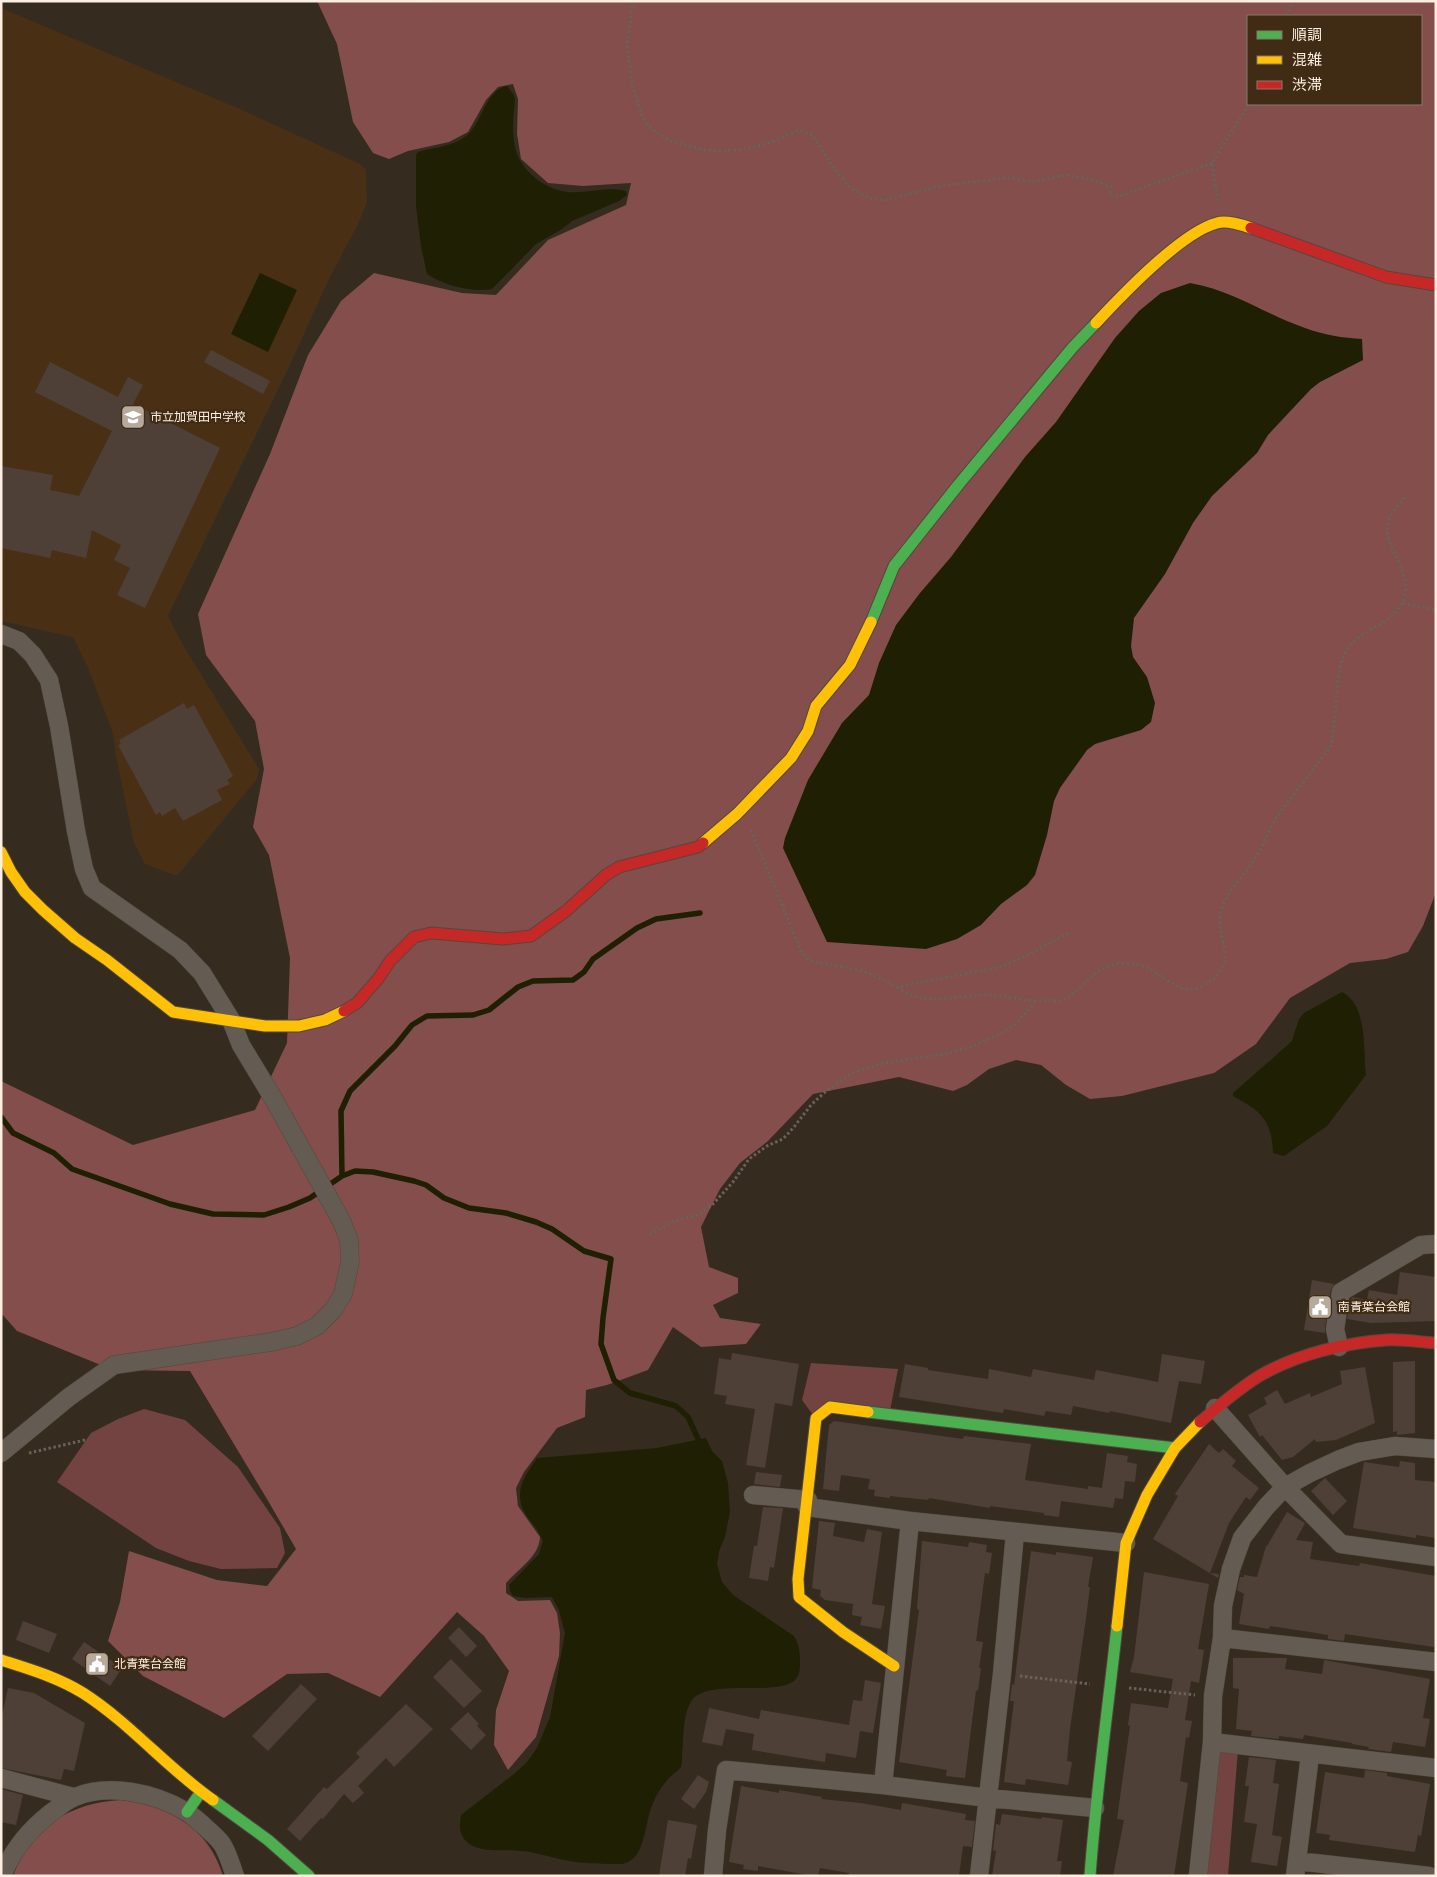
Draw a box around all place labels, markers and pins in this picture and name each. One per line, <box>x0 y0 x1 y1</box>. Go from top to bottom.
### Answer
school or university icon: 市立加賀田中学校 <box>120 404 146 430</box>
place label: 市立加賀田中学校 <box>150 410 246 424</box>
public building icon: 南青葉台会館 <box>1307 1294 1333 1320</box>
place label: 南青葉台会館 <box>1338 1300 1410 1314</box>
public building icon: 北青葉台会館 <box>84 1651 110 1677</box>
place label: 北青葉台会館 <box>114 1657 186 1671</box>

